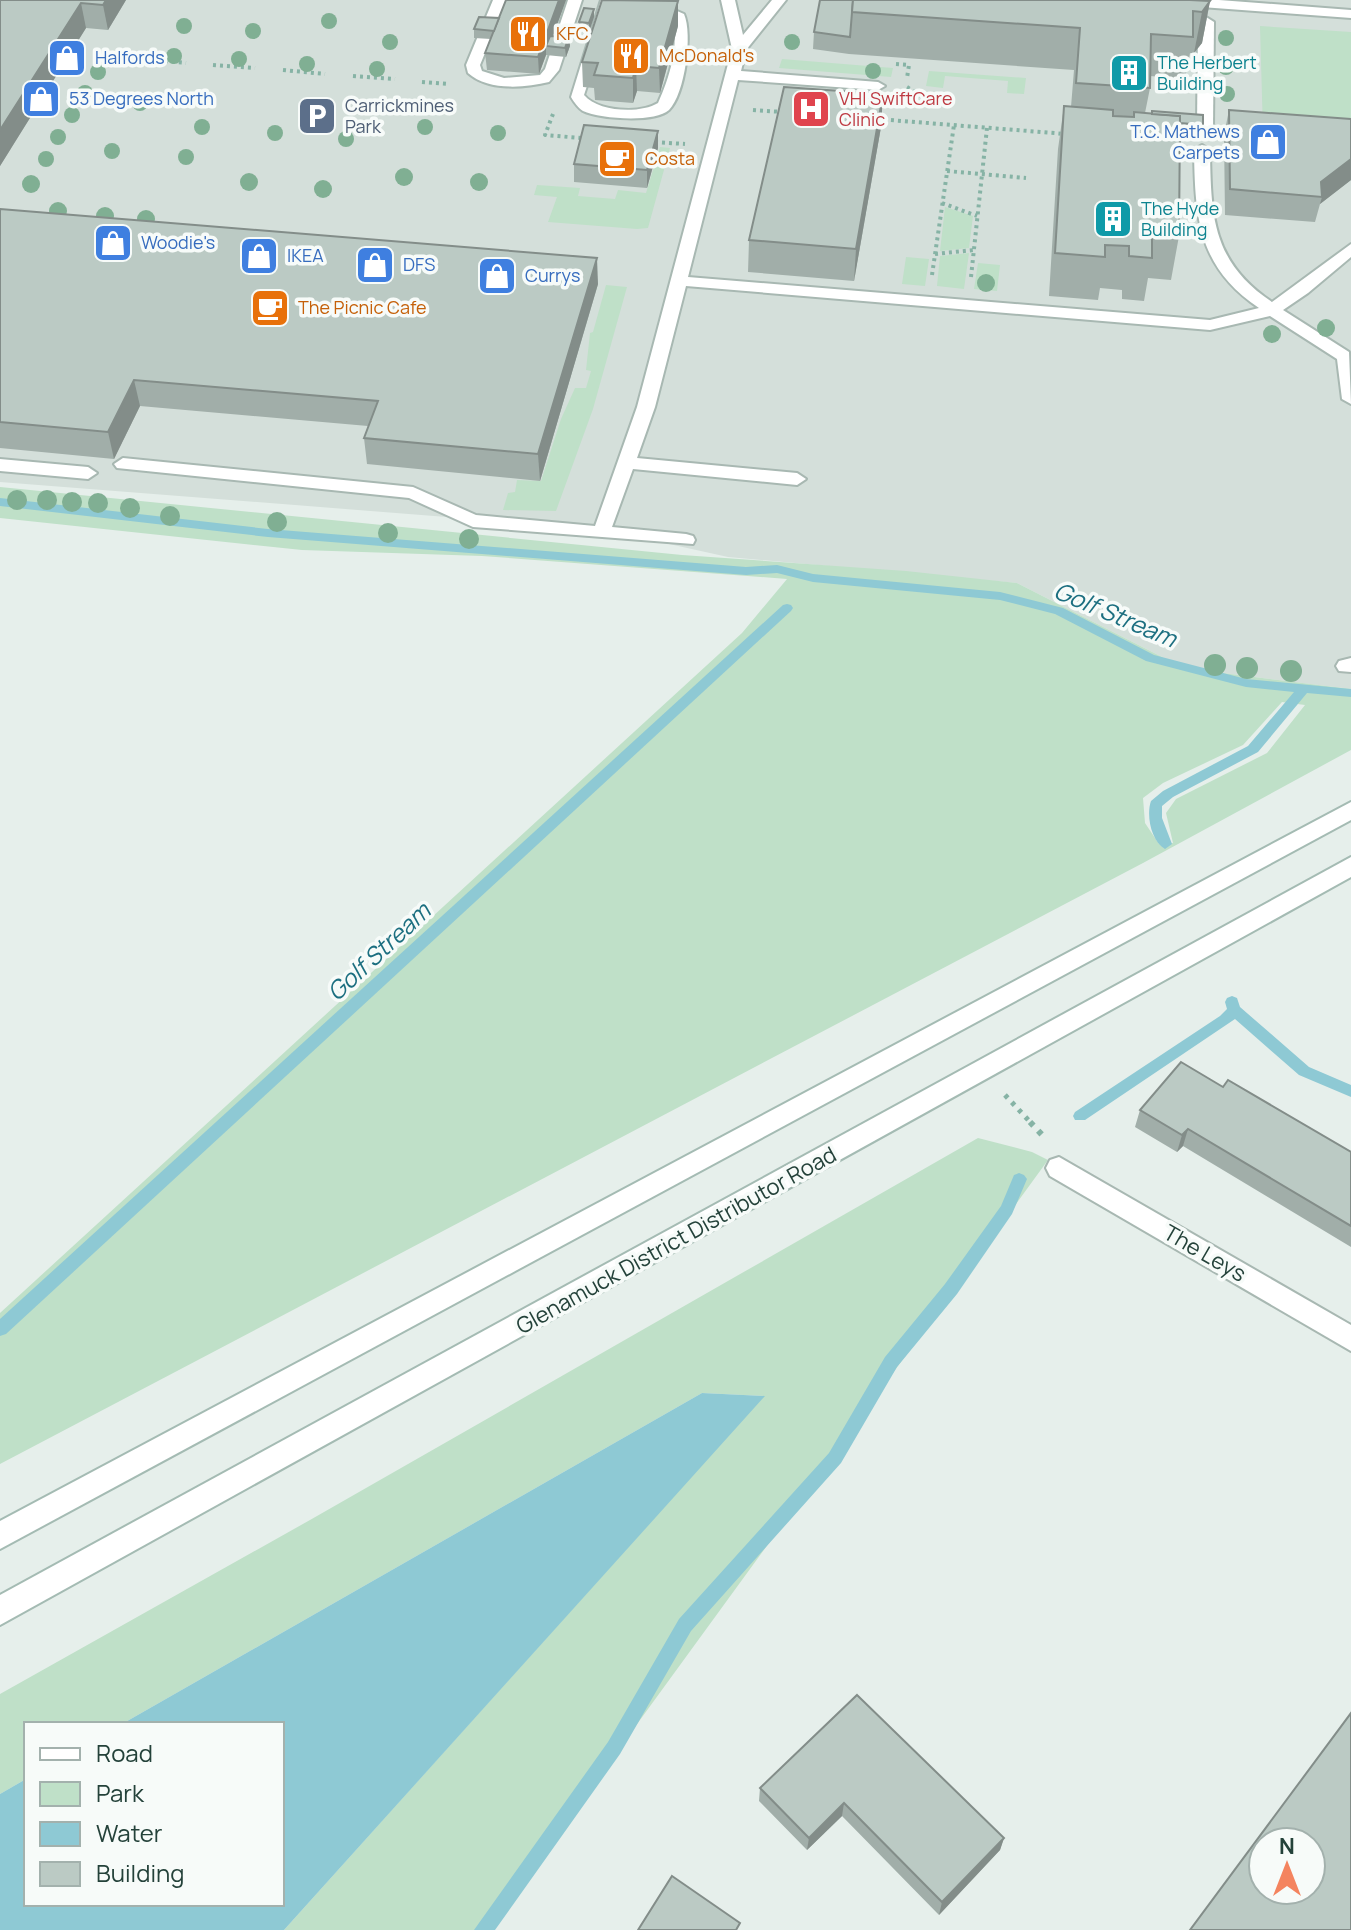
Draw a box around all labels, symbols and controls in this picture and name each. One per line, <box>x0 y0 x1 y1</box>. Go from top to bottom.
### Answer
restaurant icon: KFC <box>507 13 549 55</box>
place label: KFC <box>556 21 589 45</box>
restaurant icon: McDonald's <box>610 35 652 77</box>
shop icon: Halfords <box>46 37 88 79</box>
place label: McDonald's <box>659 43 754 67</box>
place label: Halfords <box>95 45 165 69</box>
place label: The Herbert Building <box>1157 50 1257 95</box>
building icon: The Herbert Building <box>1108 52 1150 94</box>
shop icon: 53 Degrees North <box>20 78 62 120</box>
place label: 53 Degrees North <box>69 86 214 110</box>
place label: VHI SwiftCare Clinic <box>839 86 952 131</box>
hospital icon: VHI SwiftCare Clinic <box>790 88 832 130</box>
place label: Carrickmines Park <box>345 93 454 138</box>
parking icon: Carrickmines Park <box>296 95 338 137</box>
place label: T.C. Mathews Carpets <box>1130 119 1240 164</box>
shop icon: T.C. Mathews Carpets <box>1247 121 1289 163</box>
cafe icon: Costa <box>596 138 638 180</box>
place label: Costa <box>645 146 695 170</box>
place label: The Hyde Building <box>1141 196 1219 241</box>
building icon: The Hyde Building <box>1092 198 1134 240</box>
shop icon: Woodie's <box>92 222 134 264</box>
place label: Woodie's <box>141 230 215 254</box>
shop icon: IKEA <box>238 235 280 277</box>
place label: IKEA <box>287 243 324 267</box>
shop icon: DFS <box>354 244 396 286</box>
place label: DFS <box>403 252 435 276</box>
shop icon: Currys <box>476 255 518 297</box>
place label: Currys <box>525 263 580 287</box>
cafe icon: The Picnic Cafe <box>249 287 291 329</box>
place label: The Picnic Cafe <box>298 295 426 319</box>
water label: Golf Stream <box>1049 573 1184 655</box>
water label: Golf Stream <box>319 893 438 1007</box>
street label: Glenamuck District Distributor Road <box>511 1139 841 1341</box>
street label: The Leys <box>1158 1217 1252 1289</box>
legend <box>24 1722 284 1906</box>
text: Road <box>96 1736 153 1769</box>
text: Park <box>96 1776 145 1809</box>
text: Water <box>96 1816 163 1849</box>
north arrow <box>1247 1826 1327 1906</box>
text: N <box>1279 1831 1295 1861</box>
text: Building <box>96 1856 184 1889</box>

